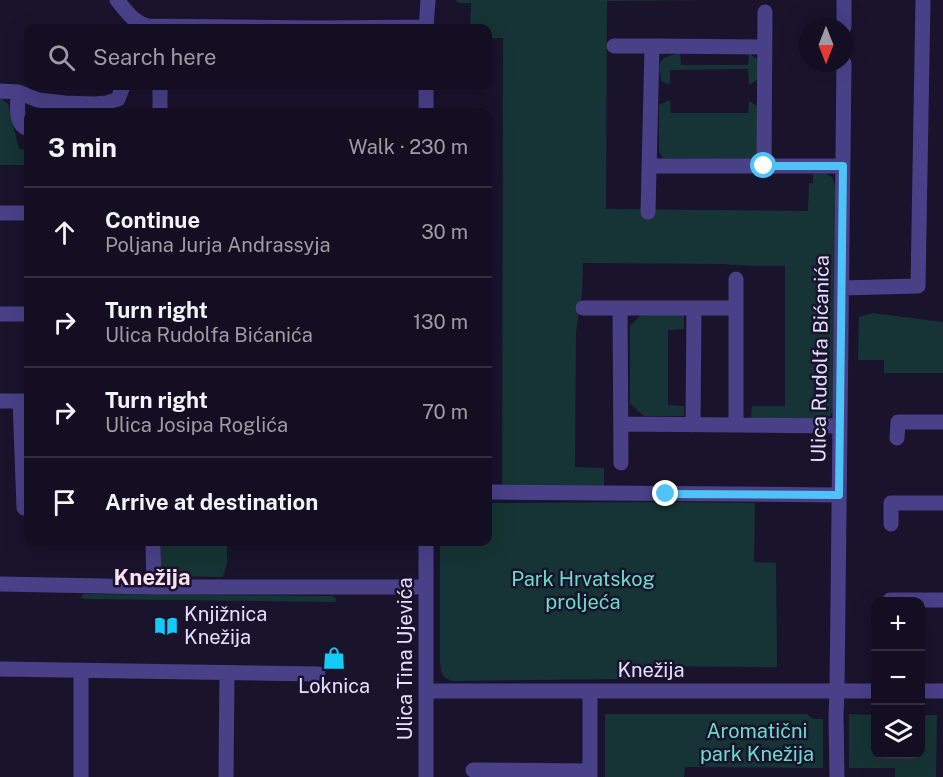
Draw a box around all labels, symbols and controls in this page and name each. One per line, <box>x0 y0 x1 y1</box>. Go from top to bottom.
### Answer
north arrow <box>799 18 853 72</box>
search box <box>24 24 492 90</box>
icon: search <box>45 41 78 74</box>
text: Search here <box>93 44 217 70</box>
text: 3 min <box>48 132 117 163</box>
text: Walk · 230 m <box>349 135 468 159</box>
route start <box>750 152 776 178</box>
text: Continue <box>105 207 200 233</box>
icon: ahead <box>48 216 81 249</box>
text: 30 m <box>421 220 468 244</box>
text: Poljana Jurja Andrassyja <box>105 233 331 257</box>
street label: Ulica Rudolfa Bićanića <box>806 255 834 463</box>
text: Turn right <box>105 297 208 323</box>
icon: right <box>48 306 81 339</box>
text: 130 m <box>413 310 468 334</box>
text: Ulica Rudolfa Bićanića <box>105 323 313 347</box>
text: Turn right <box>105 387 208 413</box>
icon: right <box>48 396 81 429</box>
text: 70 m <box>422 400 468 424</box>
text: Ulica Josipa Roglića <box>105 413 288 437</box>
route end <box>652 480 678 506</box>
icon: arrive <box>48 486 81 519</box>
text: Arrive at destination <box>105 489 318 515</box>
district label: Knežija <box>114 564 190 590</box>
park label: Park Hrvatskog proljeća <box>511 567 655 614</box>
street label: Ulica Tina Ujevića <box>393 577 417 741</box>
map controls <box>871 597 925 759</box>
button: + <box>871 597 925 651</box>
place label: Knjižnica Knežija <box>184 602 267 649</box>
library icon: Knjižnica Knežija <box>153 613 179 639</box>
shop icon: Loknica <box>321 645 347 671</box>
button: − <box>871 651 925 705</box>
street label: Knežija <box>617 658 685 682</box>
place label: Loknica <box>298 674 370 698</box>
button: layers <box>871 705 925 759</box>
park label: Aromatični park Knežija <box>700 719 814 766</box>

